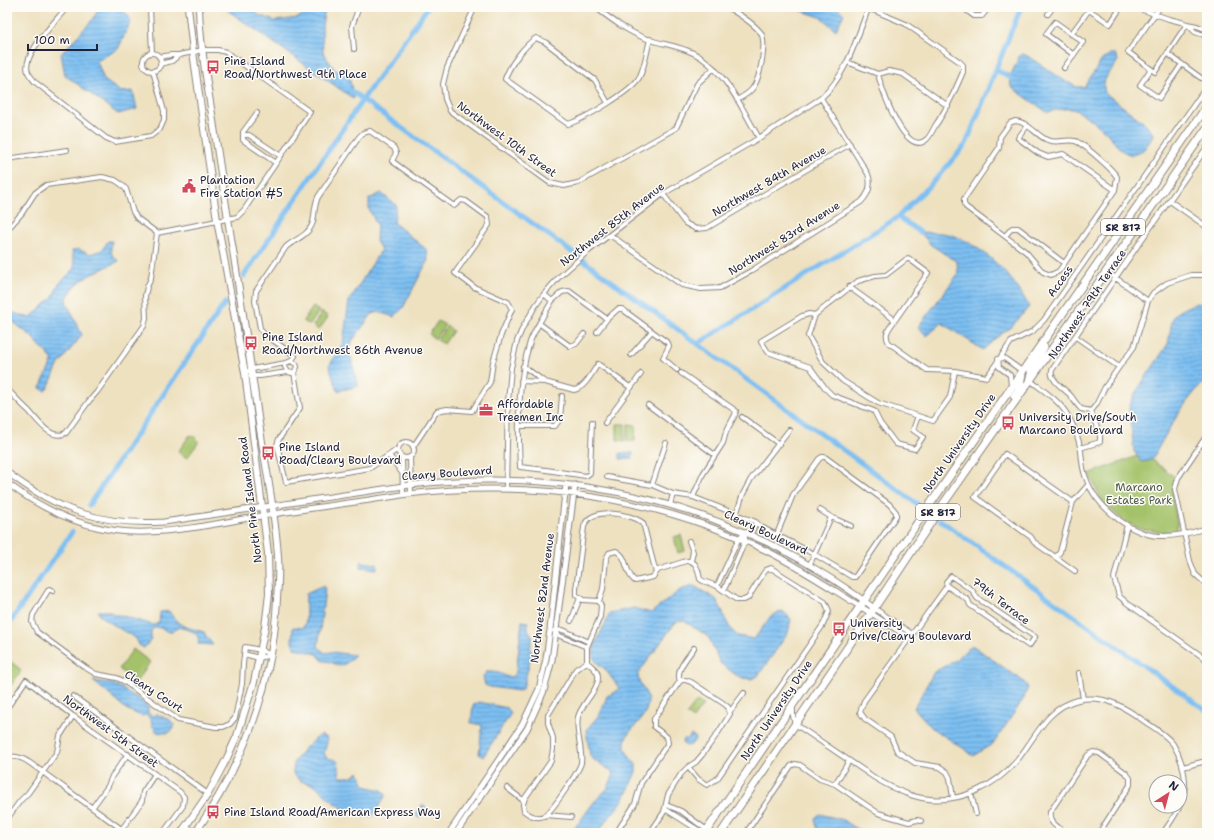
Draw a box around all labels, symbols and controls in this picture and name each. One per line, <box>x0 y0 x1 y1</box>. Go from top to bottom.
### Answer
scale bar <box>28 26 97 52</box>
text: 100 m <box>34 32 70 48</box>
place label: Pine Island Road/Northwest 9th Place <box>224 54 367 82</box>
bus stop icon: Pine Island Road/Northwest 9th Place <box>205 59 221 75</box>
street label: Northwest 10th Street <box>454 98 560 181</box>
street label: Northwest 84th Avenue <box>710 143 829 220</box>
place label: Plantation Fire Station #5 <box>200 173 283 201</box>
public building icon: Plantation Fire Station #5 <box>181 178 197 194</box>
street label: Northwest 85th Avenue <box>557 179 668 270</box>
street label: Northwest 83rd Avenue <box>726 198 843 279</box>
road number: SR 817 <box>1101 219 1145 235</box>
street label: Northwest 79th Terrace <box>1045 246 1130 362</box>
street label: Access <box>1044 262 1077 300</box>
place label: Pine Island Road/Northwest 86th Avenue <box>262 330 423 358</box>
bus stop icon: Pine Island Road/Northwest 86th Avenue <box>243 335 259 351</box>
street label: North University Drive <box>919 391 999 496</box>
place label: Affordable Treemen Inc <box>497 397 564 425</box>
office icon: Affordable Treemen Inc <box>478 402 494 418</box>
place label: University Drive/South Marcano Boulevard <box>1019 410 1137 438</box>
bus stop icon: University Drive/South Marcano Boulevard <box>1000 415 1016 431</box>
street label: North Pine Island Road <box>235 436 266 564</box>
place label: Pine Island Road/Cleary Boulevard <box>279 440 401 468</box>
bus stop icon: Pine Island Road/Cleary Boulevard <box>260 445 276 461</box>
street label: Cleary Boulevard <box>401 463 493 484</box>
park label: Marcano Estates Park <box>1106 480 1172 508</box>
road number: SR 817 <box>916 504 960 520</box>
street label: Cleary Boulevard <box>722 507 810 558</box>
street label: Northwest 82nd Avenue <box>527 532 558 664</box>
street label: 79th Terrace <box>969 575 1033 628</box>
place label: University Drive/Cleary Boulevard <box>850 616 971 644</box>
bus stop icon: University Drive/Cleary Boulevard <box>831 621 847 637</box>
street label: North University Drive <box>737 657 816 763</box>
street label: Cleary Court <box>122 667 186 716</box>
street label: Northwest 5th Street <box>60 692 162 771</box>
north arrow <box>1148 774 1188 814</box>
text: N <box>1166 778 1182 795</box>
bus stop icon: Pine Island Road/American Express Way <box>205 804 221 820</box>
place label: Pine Island Road/American Express Way <box>224 805 441 820</box>

